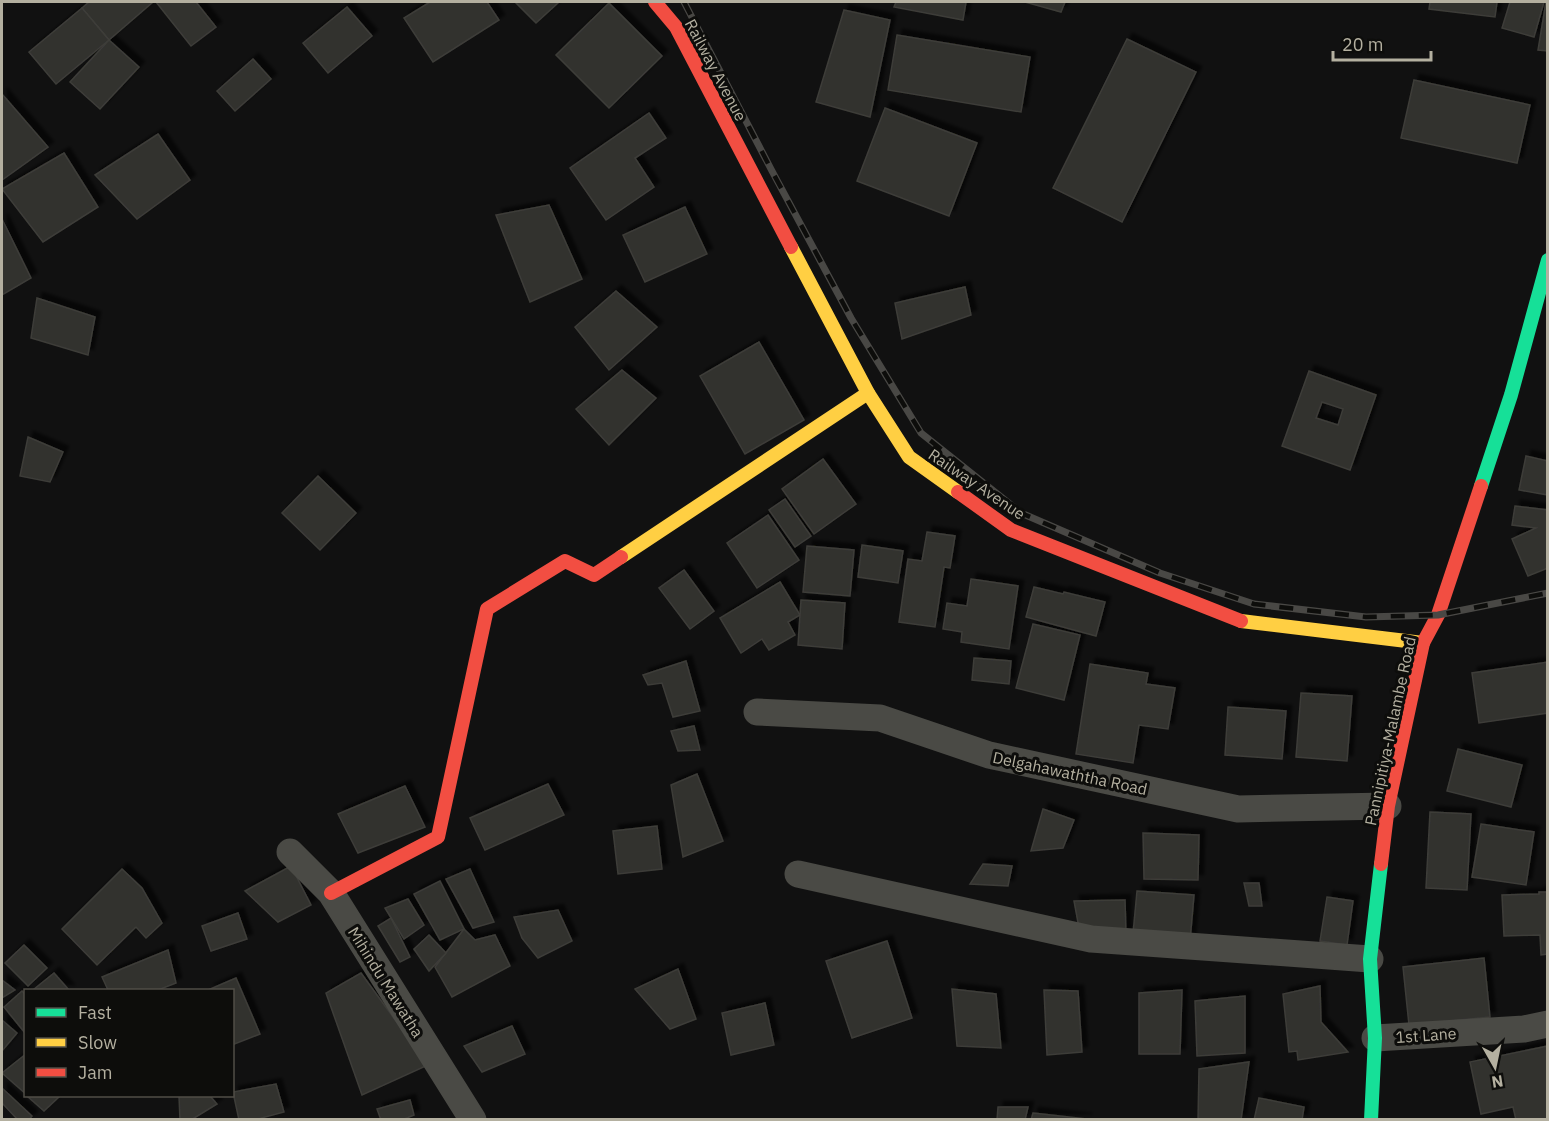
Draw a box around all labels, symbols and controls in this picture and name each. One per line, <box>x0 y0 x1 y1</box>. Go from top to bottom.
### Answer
street label: Railway Avenue <box>681 16 751 125</box>
scale bar <box>1333 24 1430 62</box>
text: 20 m <box>1342 33 1384 56</box>
street label: Railway Avenue <box>925 444 1029 524</box>
street label: Pannipitiya-Malambe Road <box>1360 635 1420 827</box>
street label: Delgahawaththa Road <box>991 747 1149 799</box>
street label: Mihindu Mawatha <box>344 923 428 1041</box>
legend <box>24 989 234 1097</box>
text: Fast <box>78 1001 112 1024</box>
street label: 1st Lane <box>1395 1023 1457 1047</box>
text: Slow <box>78 1031 117 1054</box>
north arrow <box>1465 1037 1525 1097</box>
text: Jam <box>78 1061 113 1084</box>
text: N <box>1490 1071 1505 1093</box>

